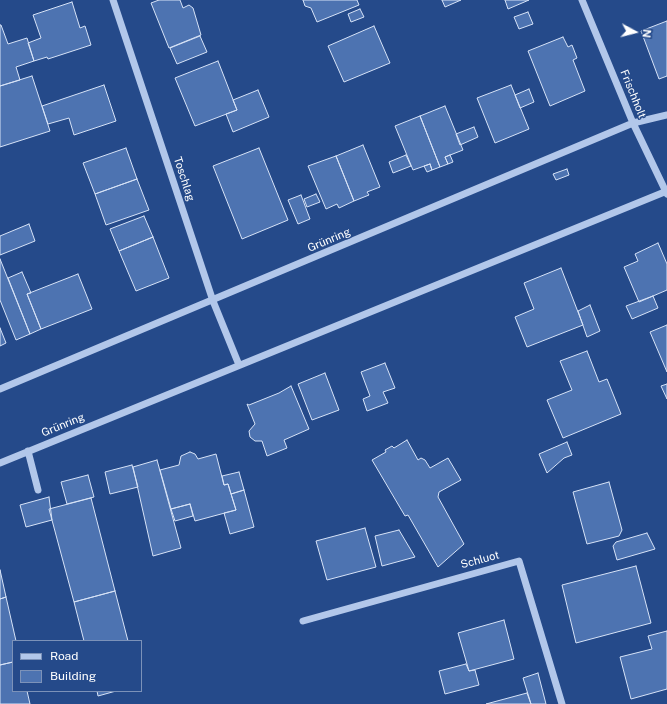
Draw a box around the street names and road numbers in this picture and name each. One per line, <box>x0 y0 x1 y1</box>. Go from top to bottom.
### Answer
street label: Frischholt <box>617 68 649 120</box>
street label: Toschlag <box>171 155 197 203</box>
street label: Grünring <box>305 225 353 255</box>
street label: Grünring <box>39 410 87 440</box>
street label: Schluot <box>459 549 501 571</box>

